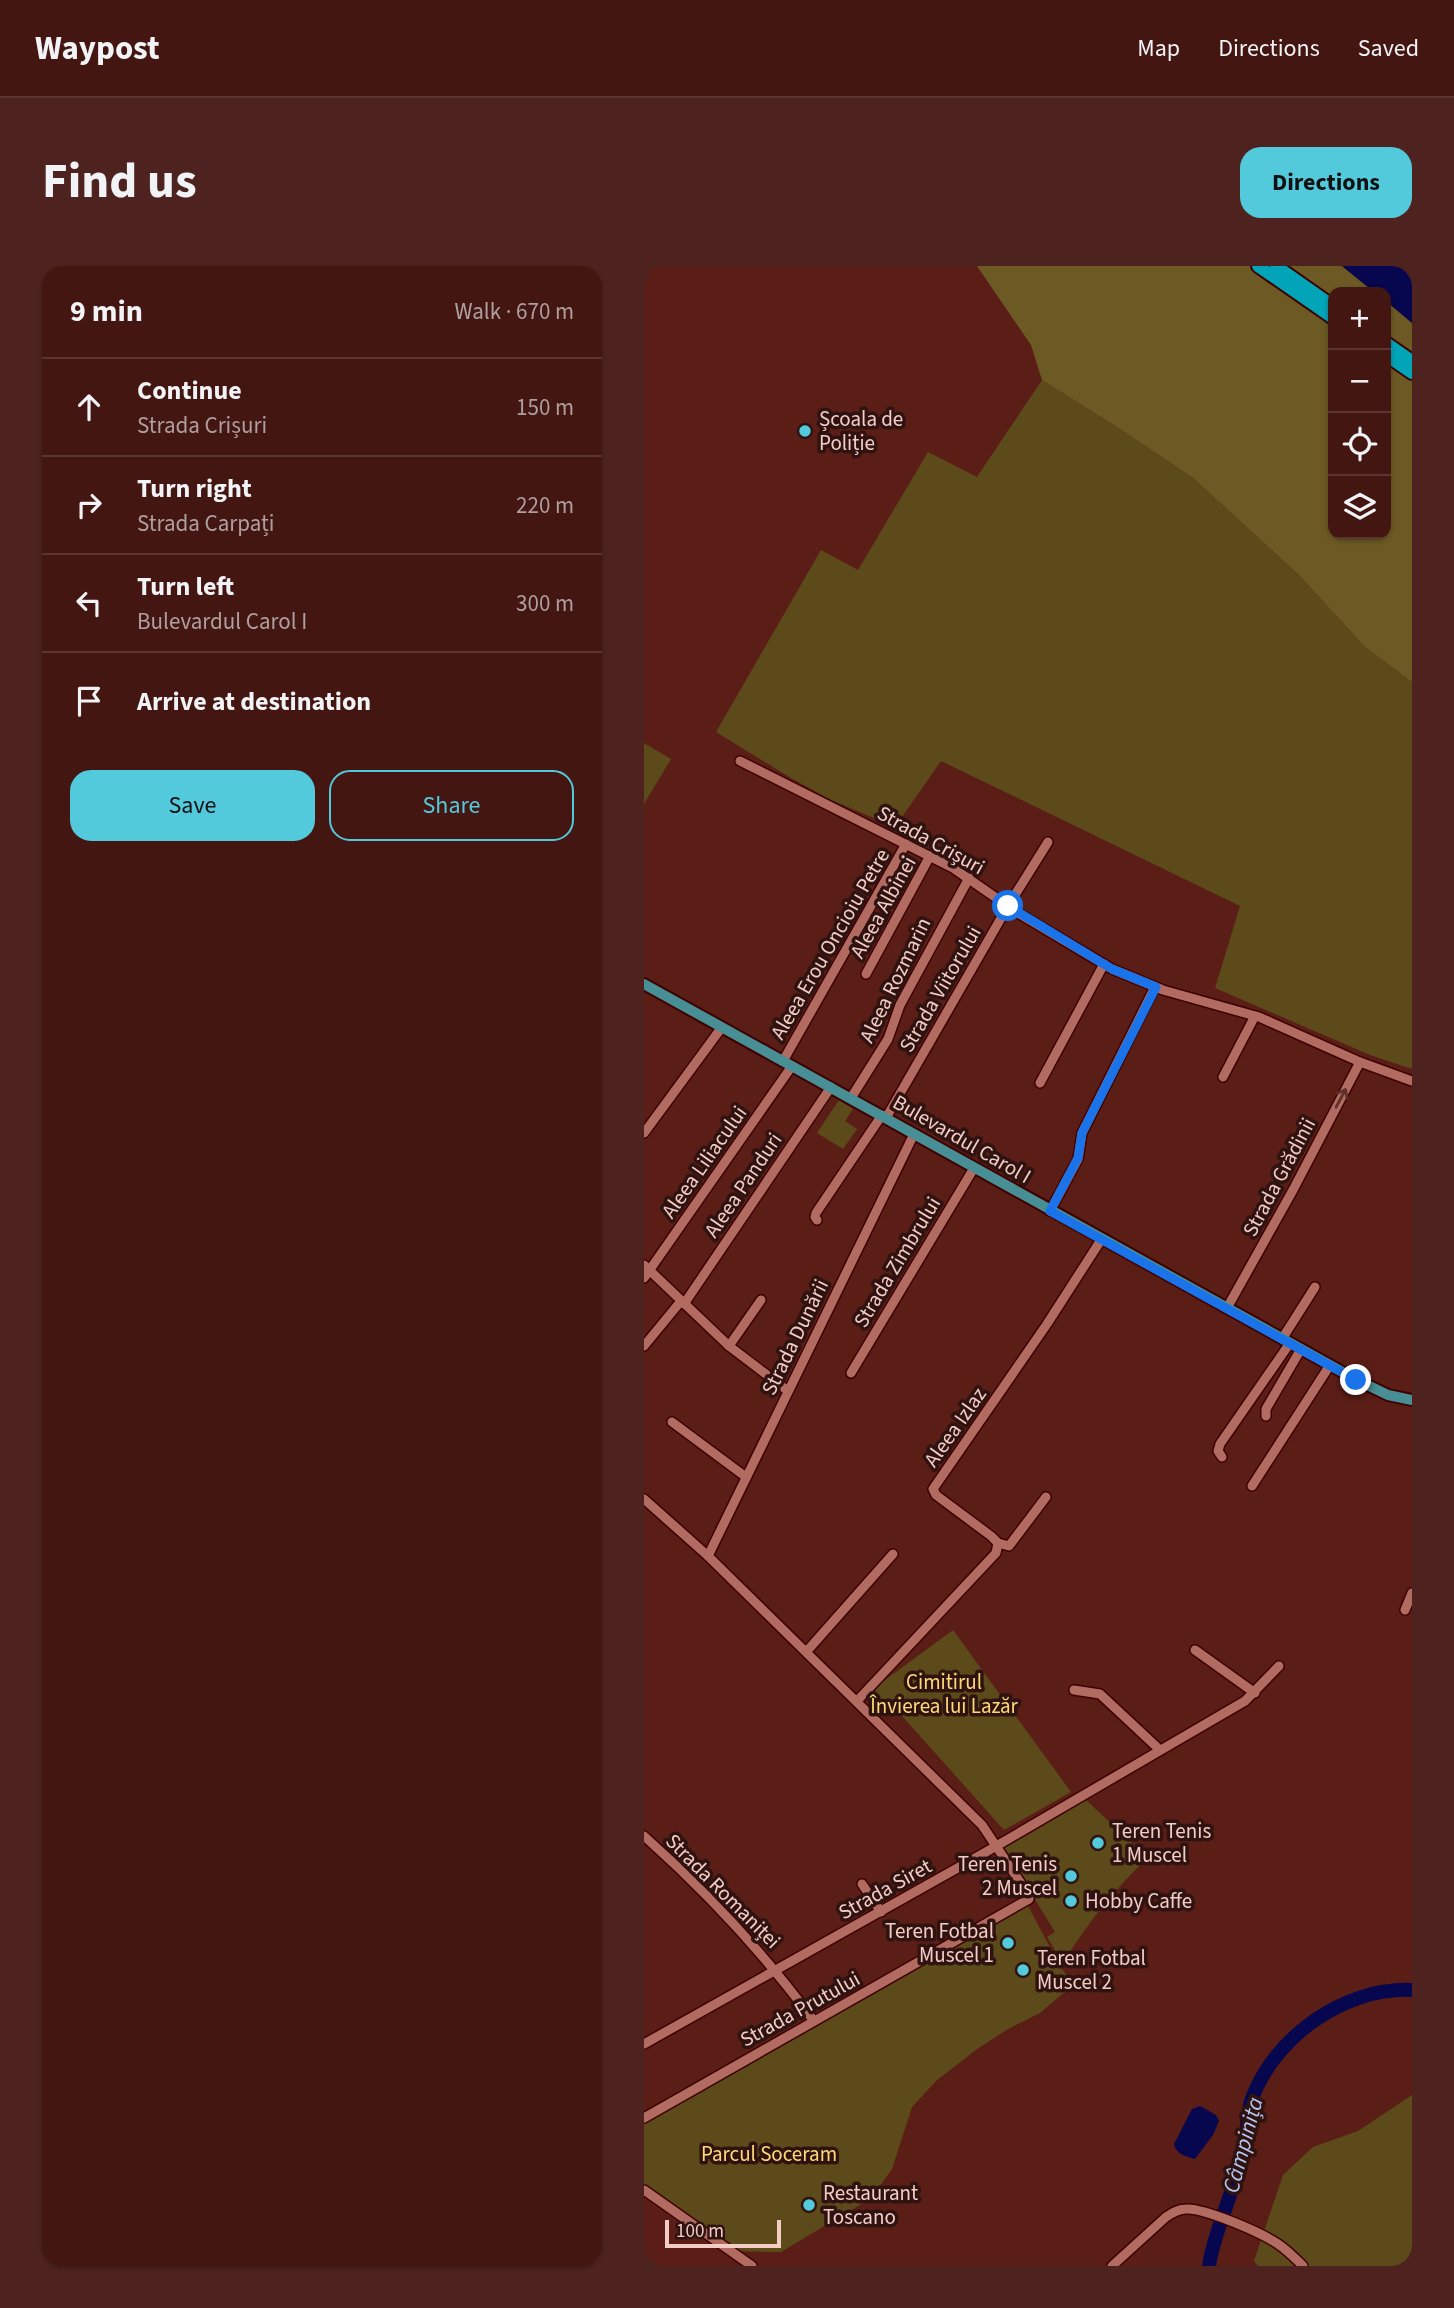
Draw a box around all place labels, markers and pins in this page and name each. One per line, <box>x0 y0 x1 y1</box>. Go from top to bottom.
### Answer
place label: Școala de Poliție <box>819 404 903 458</box>
marker: Școala de Poliție <box>797 423 813 439</box>
place label: Teren Tenis 1 Muscel <box>1112 1816 1211 1870</box>
marker: Teren Tenis 1 Muscel <box>1090 1835 1106 1851</box>
place label: Teren Tenis 2 Muscel <box>958 1849 1057 1903</box>
marker: Teren Tenis 2 Muscel <box>1063 1868 1079 1884</box>
place label: Hobby Caffe <box>1085 1886 1192 1916</box>
marker: Hobby Caffe <box>1063 1893 1079 1909</box>
place label: Teren Fotbal Muscel 1 <box>885 1916 994 1970</box>
marker: Teren Fotbal Muscel 1 <box>1000 1935 1016 1951</box>
place label: Teren Fotbal Muscel 2 <box>1037 1943 1146 1997</box>
marker: Teren Fotbal Muscel 2 <box>1015 1962 1031 1978</box>
place label: Restaurant Toscano <box>823 2178 918 2232</box>
marker: Restaurant Toscano <box>801 2197 817 2213</box>

